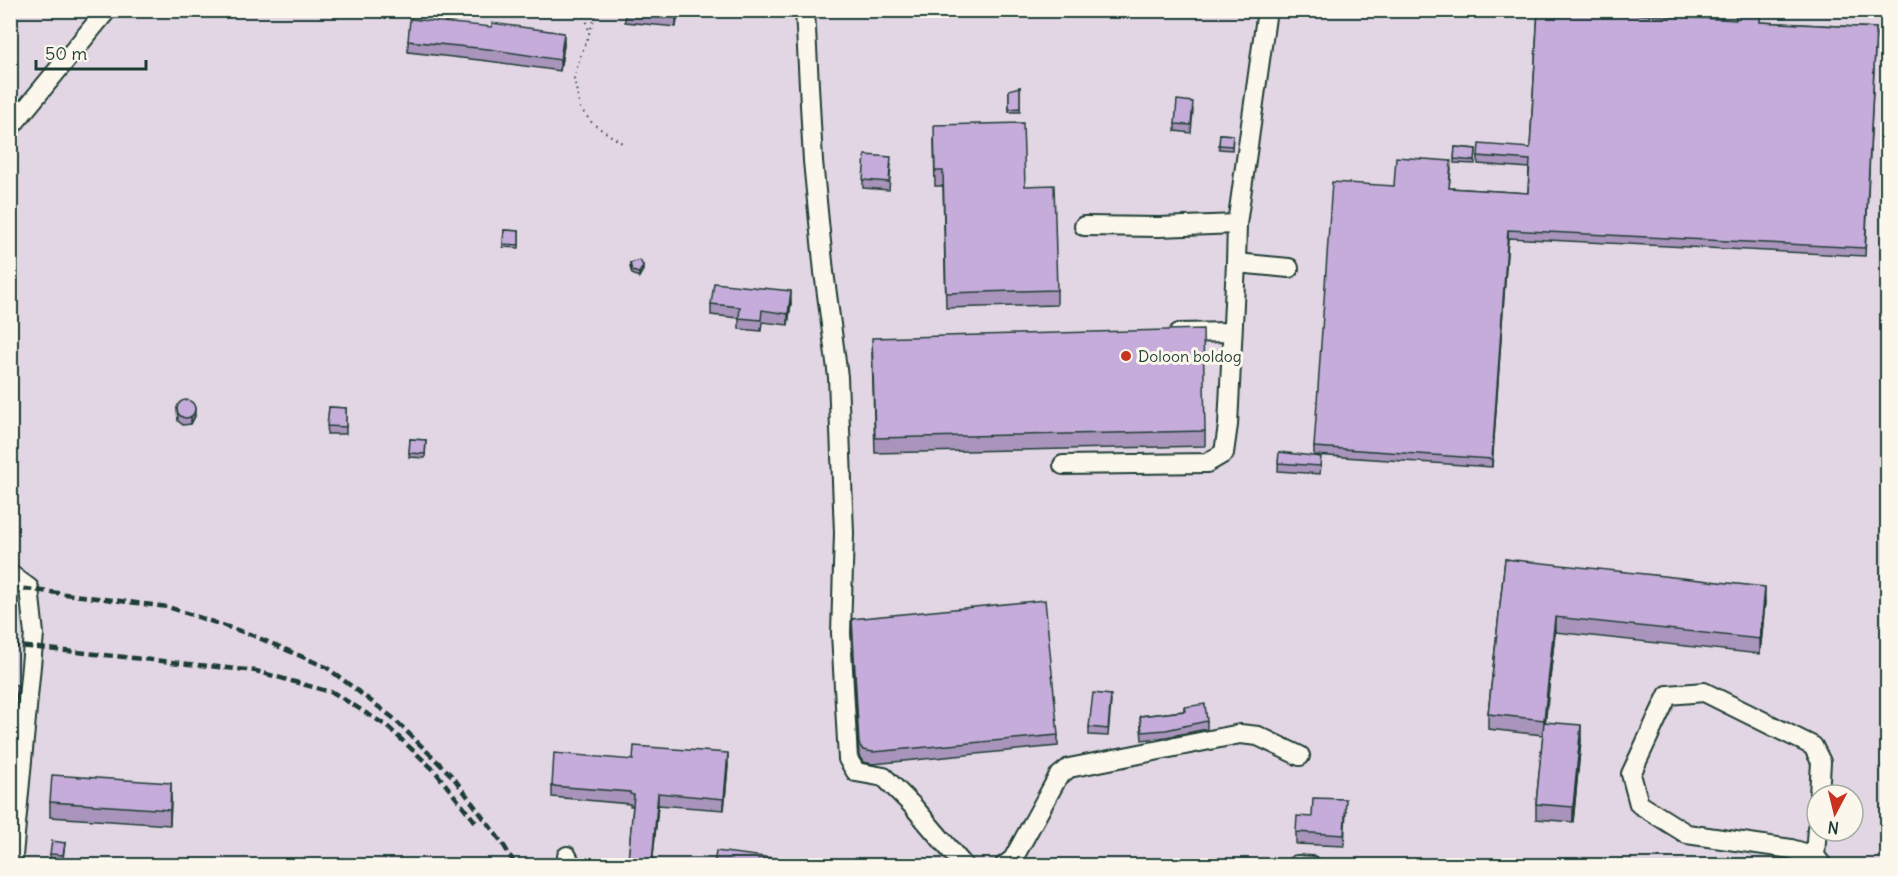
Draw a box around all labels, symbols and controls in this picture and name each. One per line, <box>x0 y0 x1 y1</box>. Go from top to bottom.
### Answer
scale bar <box>36 33 146 71</box>
text: 50 m <box>45 42 87 65</box>
place label: Doloon boldog <box>1138 346 1242 366</box>
marker: Doloon boldog <box>1119 349 1133 363</box>
north arrow <box>1805 783 1865 843</box>
text: N <box>1826 817 1840 838</box>

